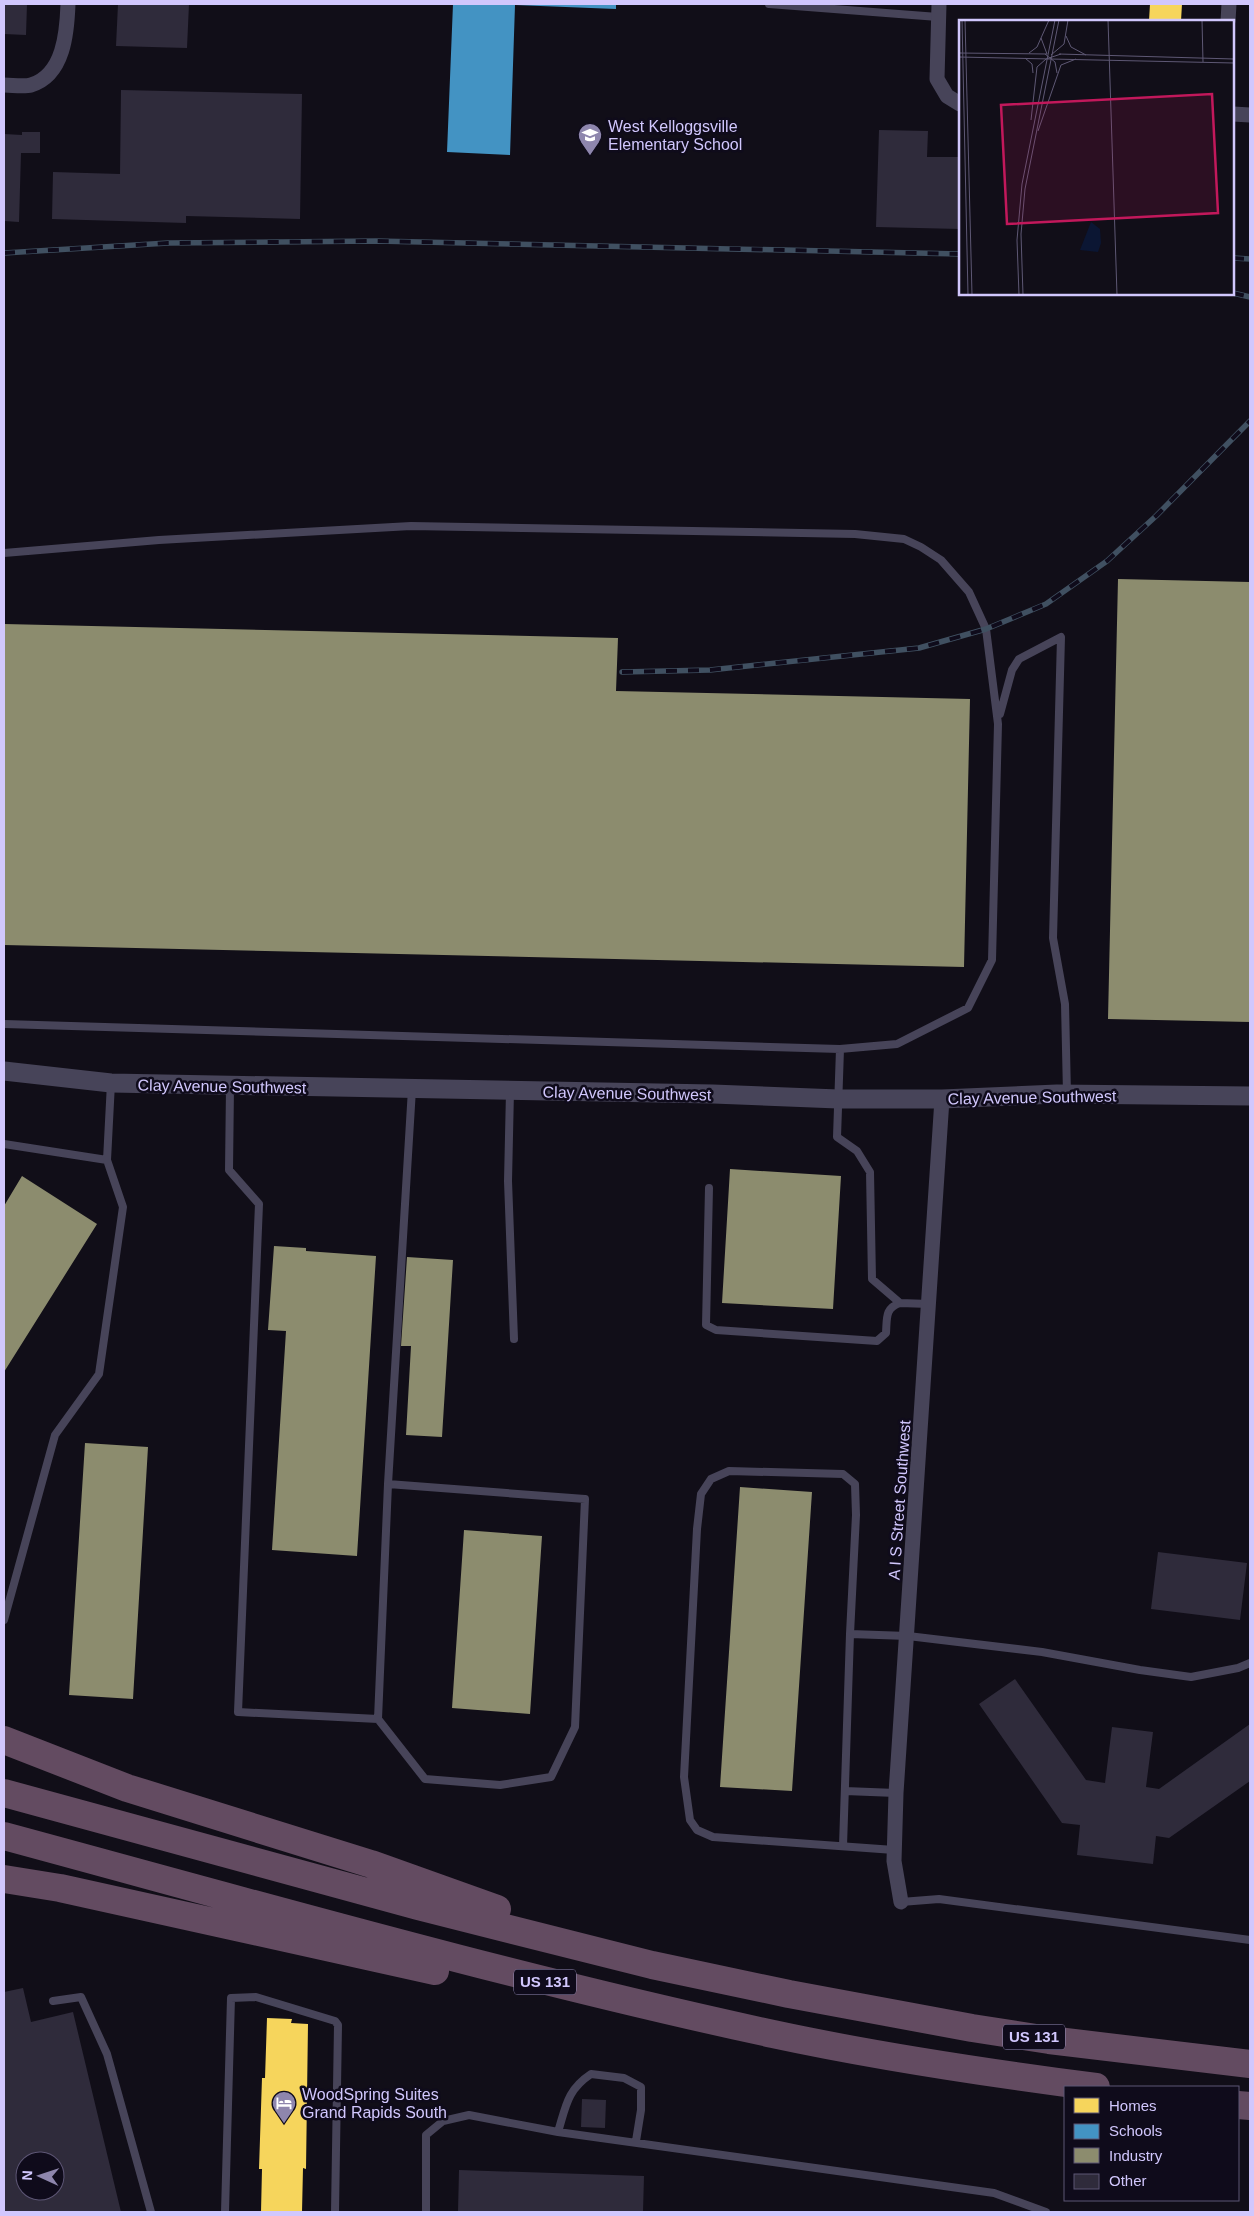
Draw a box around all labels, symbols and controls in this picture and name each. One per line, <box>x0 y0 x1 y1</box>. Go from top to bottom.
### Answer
inset map <box>959 20 1234 295</box>
place label: West Kelloggsville Elementary School <box>608 118 742 153</box>
school or university icon: West Kelloggsville Elementary School <box>577 122 603 156</box>
street label: Clay Avenue Southwest <box>138 1077 307 1096</box>
street label: Clay Avenue Southwest <box>543 1084 712 1103</box>
street label: Clay Avenue Southwest <box>948 1088 1117 1107</box>
street label: A I S Street Southwest <box>885 1419 914 1580</box>
road number: US 131 <box>514 1970 576 1994</box>
road number: US 131 <box>1003 2024 1065 2050</box>
place label: WoodSpring Suites Grand Rapids South <box>302 2086 447 2121</box>
legend <box>1064 2086 1239 2201</box>
hotel icon: WoodSpring Suites Grand Rapids South <box>271 2090 297 2124</box>
text: Homes <box>1109 2097 1157 2114</box>
text: Schools <box>1109 2122 1162 2139</box>
text: Industry <box>1109 2147 1163 2164</box>
north arrow <box>15 2151 65 2201</box>
text: N <box>19 2170 35 2181</box>
text: Other <box>1109 2172 1147 2189</box>

